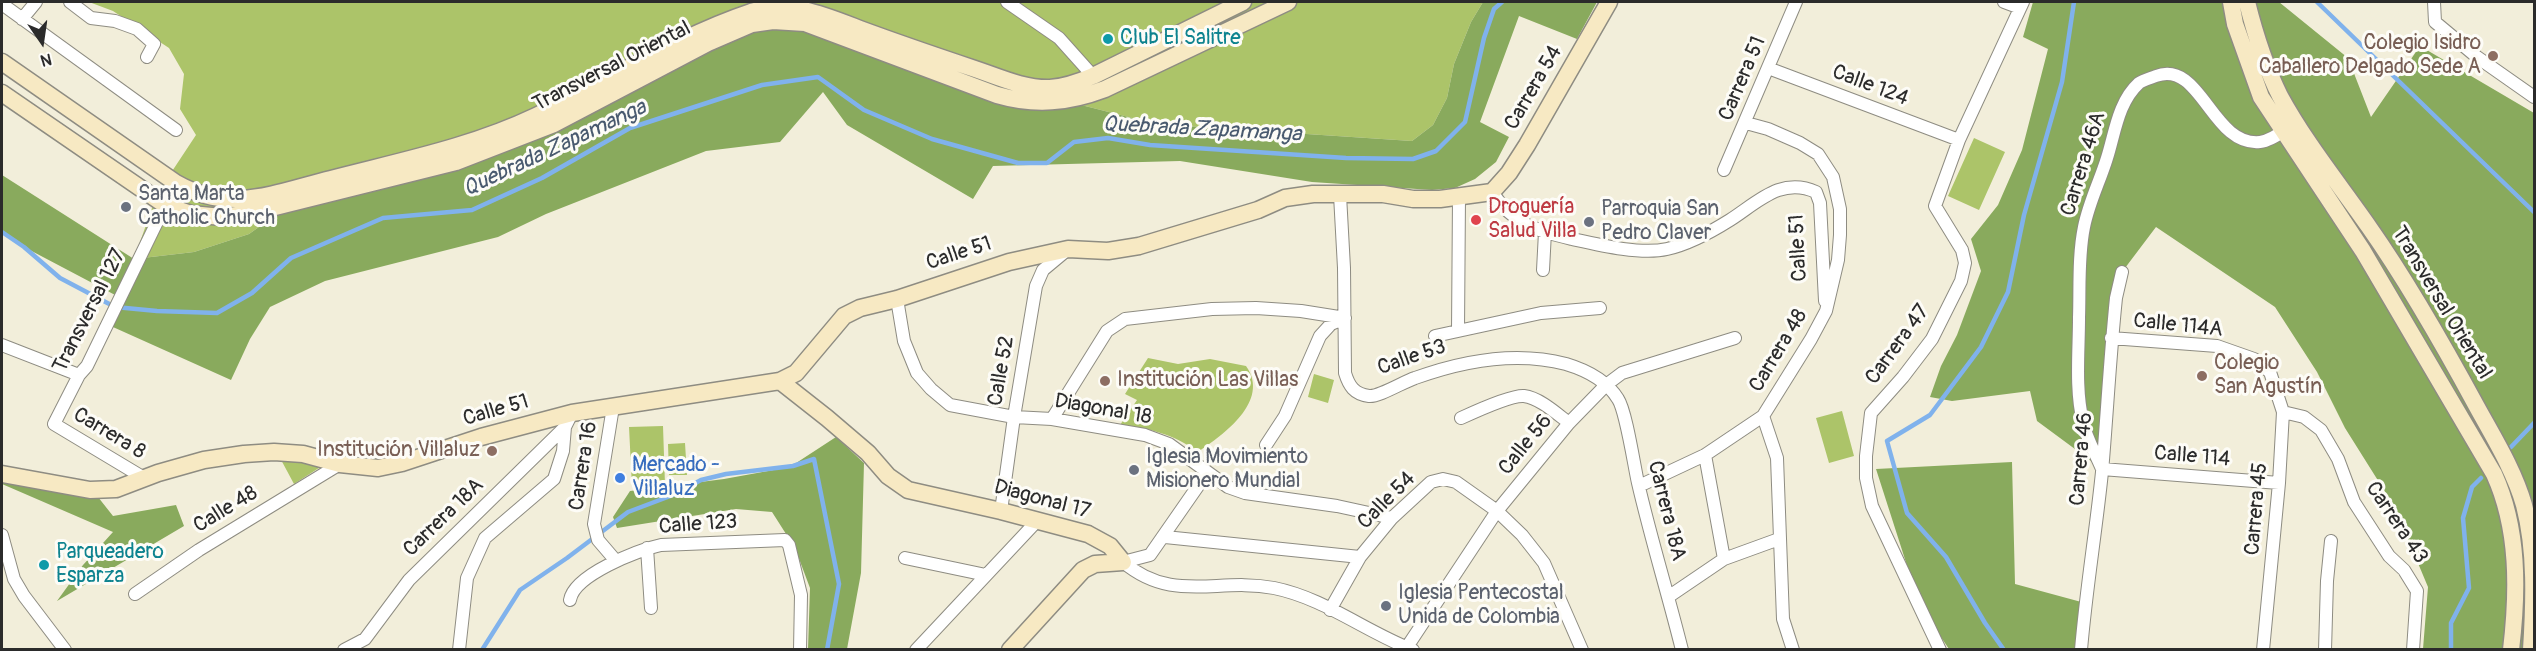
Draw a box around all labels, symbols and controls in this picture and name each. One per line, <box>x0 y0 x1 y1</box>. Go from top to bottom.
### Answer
north arrow <box>12 12 72 72</box>
street label: Transversal Oriental <box>529 16 695 118</box>
place label: Club El Salitre <box>1120 26 1240 52</box>
place label: Colegio Isidro Caballero Delgado Sede A <box>2259 31 2481 81</box>
marker: Club El Salitre <box>1101 32 1115 46</box>
street label: Carrera 51 <box>1714 33 1772 125</box>
street label: Carrera 54 <box>1500 41 1568 135</box>
text: N <box>39 49 54 70</box>
marker: Colegio Isidro Caballero Delgado Sede A <box>2486 49 2500 63</box>
street label: Calle 124 <box>1828 60 1912 112</box>
water label: Quebrada Zapamanga <box>459 95 651 203</box>
street label: Carrera 46A <box>2056 109 2112 219</box>
water label: Quebrada Zapamanga <box>1102 112 1302 148</box>
place label: Santa Marta Catholic Church <box>138 182 275 232</box>
place label: Droguería Salud Villa <box>1488 195 1576 245</box>
place label: Parroquia San Pedro Claver <box>1601 197 1719 247</box>
marker: Santa Marta Catholic Church <box>119 200 133 214</box>
marker: Droguería Salud Villa <box>1469 213 1483 227</box>
street label: Calle 51 <box>1785 214 1813 282</box>
marker: Parroquia San Pedro Claver <box>1582 215 1596 229</box>
street label: Transversal Oriental <box>2385 222 2497 384</box>
street label: Calle 51 <box>923 232 995 276</box>
street label: Transversal 127 <box>48 245 132 377</box>
street label: Carrera 47 <box>1861 300 1935 390</box>
street label: Carrera 48 <box>1744 305 1814 397</box>
street label: Calle 114A <box>2132 309 2224 343</box>
street label: Calle 52 <box>983 334 1021 408</box>
street label: Calle 53 <box>1374 335 1450 381</box>
place label: Colegio San Agustín <box>2214 351 2322 401</box>
place label: Institución Las Villas <box>1117 368 1298 394</box>
marker: Colegio San Agustín <box>2195 369 2209 383</box>
marker: Institución Las Villas <box>1098 374 1112 388</box>
street label: Diagonal 18 <box>1052 389 1154 431</box>
street label: Calle 51 <box>460 390 532 432</box>
street label: Carrera 8 <box>68 403 150 465</box>
street label: Calle 56 <box>1494 409 1558 481</box>
street label: Carrera 46 <box>2065 411 2099 507</box>
street label: Carrera 16 <box>565 420 603 512</box>
place label: Institución Villaluz <box>317 438 480 464</box>
street label: Calle 114 <box>2153 441 2231 473</box>
marker: Institución Villaluz <box>485 444 499 458</box>
place label: Iglesia Movimiento Misionero Mundial <box>1146 445 1308 495</box>
place label: Mercado - Villaluz <box>632 453 720 503</box>
street label: Carrera 18A <box>1641 459 1691 563</box>
street label: Carrera 45 <box>2240 462 2274 556</box>
marker: Iglesia Movimiento Misionero Mundial <box>1127 463 1141 477</box>
street label: Calle 54 <box>1353 467 1421 535</box>
marker: Mercado - Villaluz <box>613 471 627 485</box>
street label: Carrera 18A <box>399 474 489 562</box>
street label: Diagonal 17 <box>991 475 1093 525</box>
street label: Carrera 43 <box>2359 477 2433 569</box>
street label: Calle 48 <box>189 481 263 539</box>
street label: Calle 123 <box>658 510 738 540</box>
place label: Parqueadero Esparza <box>56 540 164 590</box>
marker: Parqueadero Esparza <box>37 558 51 572</box>
place label: Iglesia Pentecostal Unida de Colombia <box>1398 581 1564 631</box>
marker: Iglesia Pentecostal Unida de Colombia <box>1379 599 1393 613</box>

